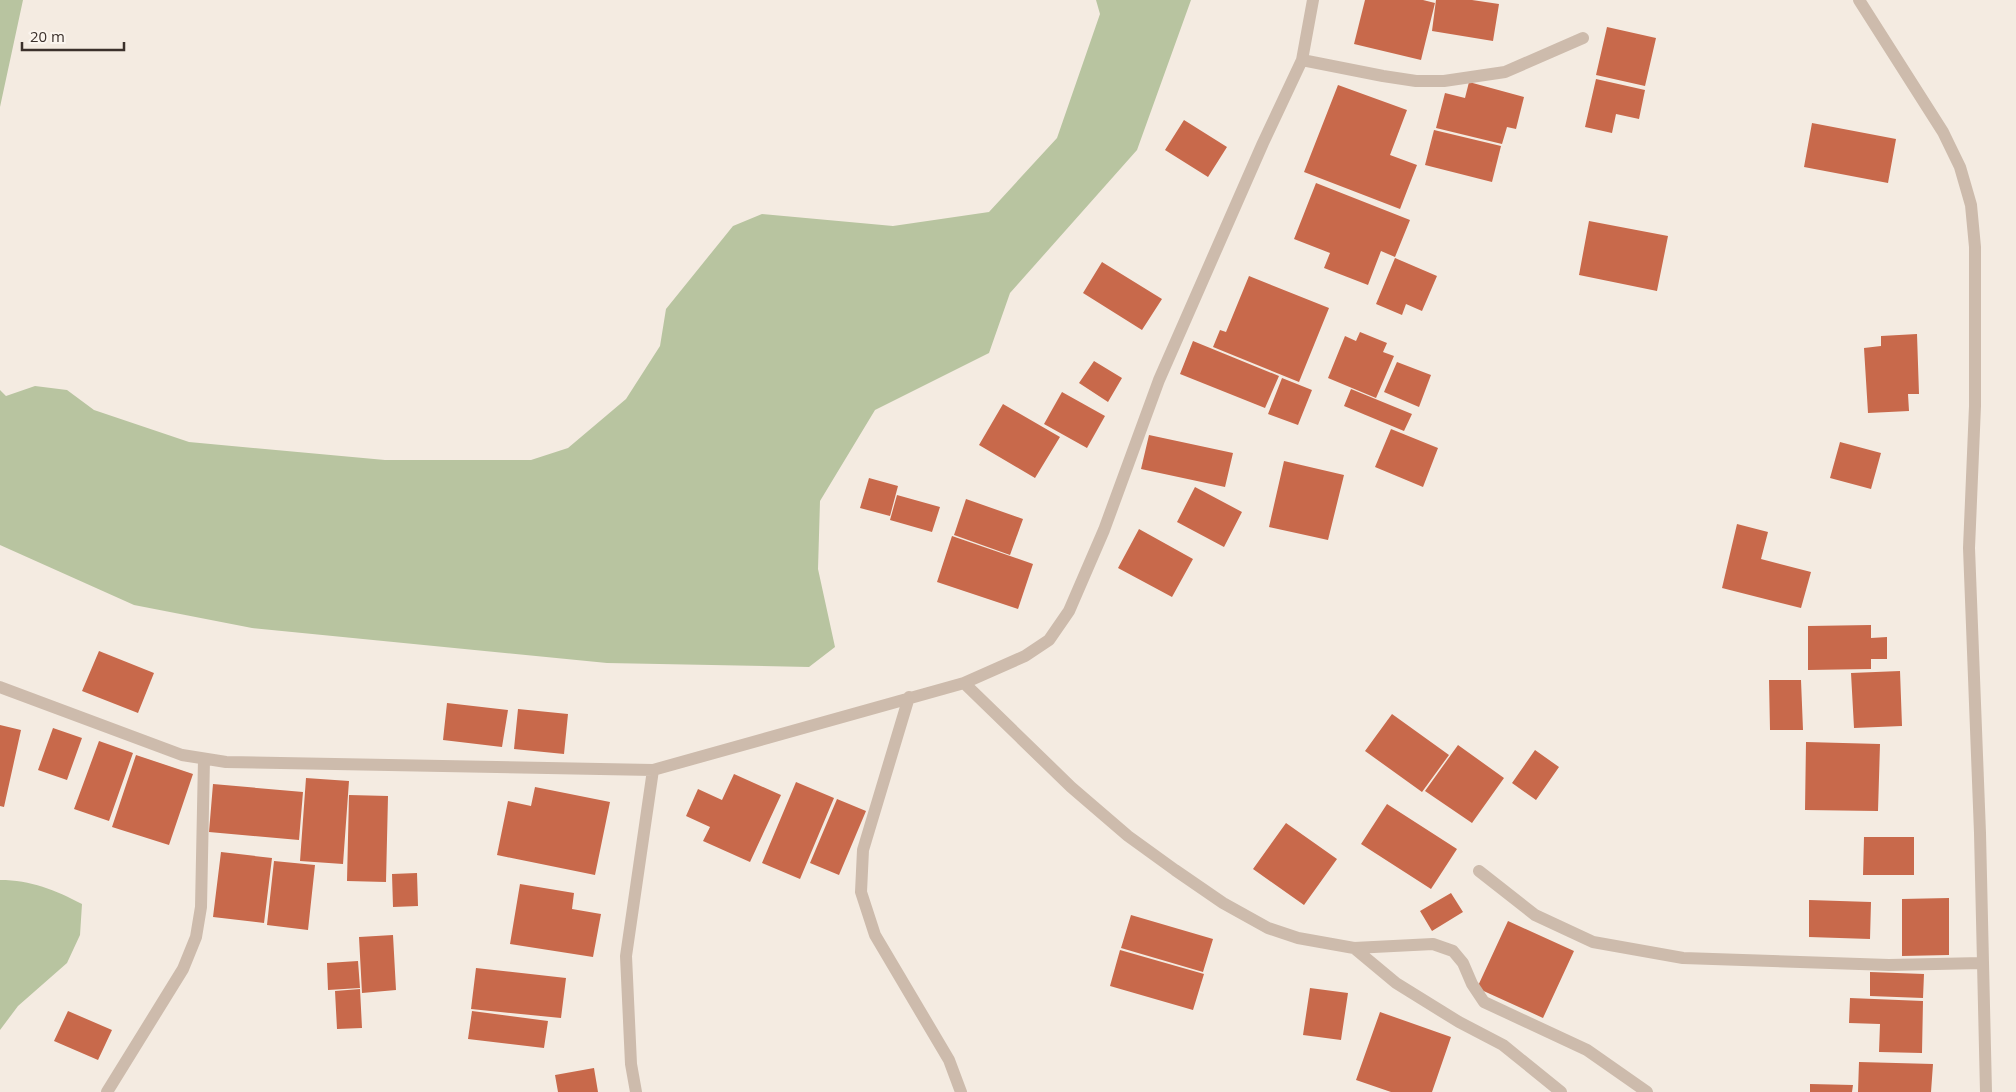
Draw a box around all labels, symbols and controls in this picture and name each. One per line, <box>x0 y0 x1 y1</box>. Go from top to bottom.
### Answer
scale bar <box>22 20 125 52</box>
text: 20 m <box>30 26 65 46</box>

